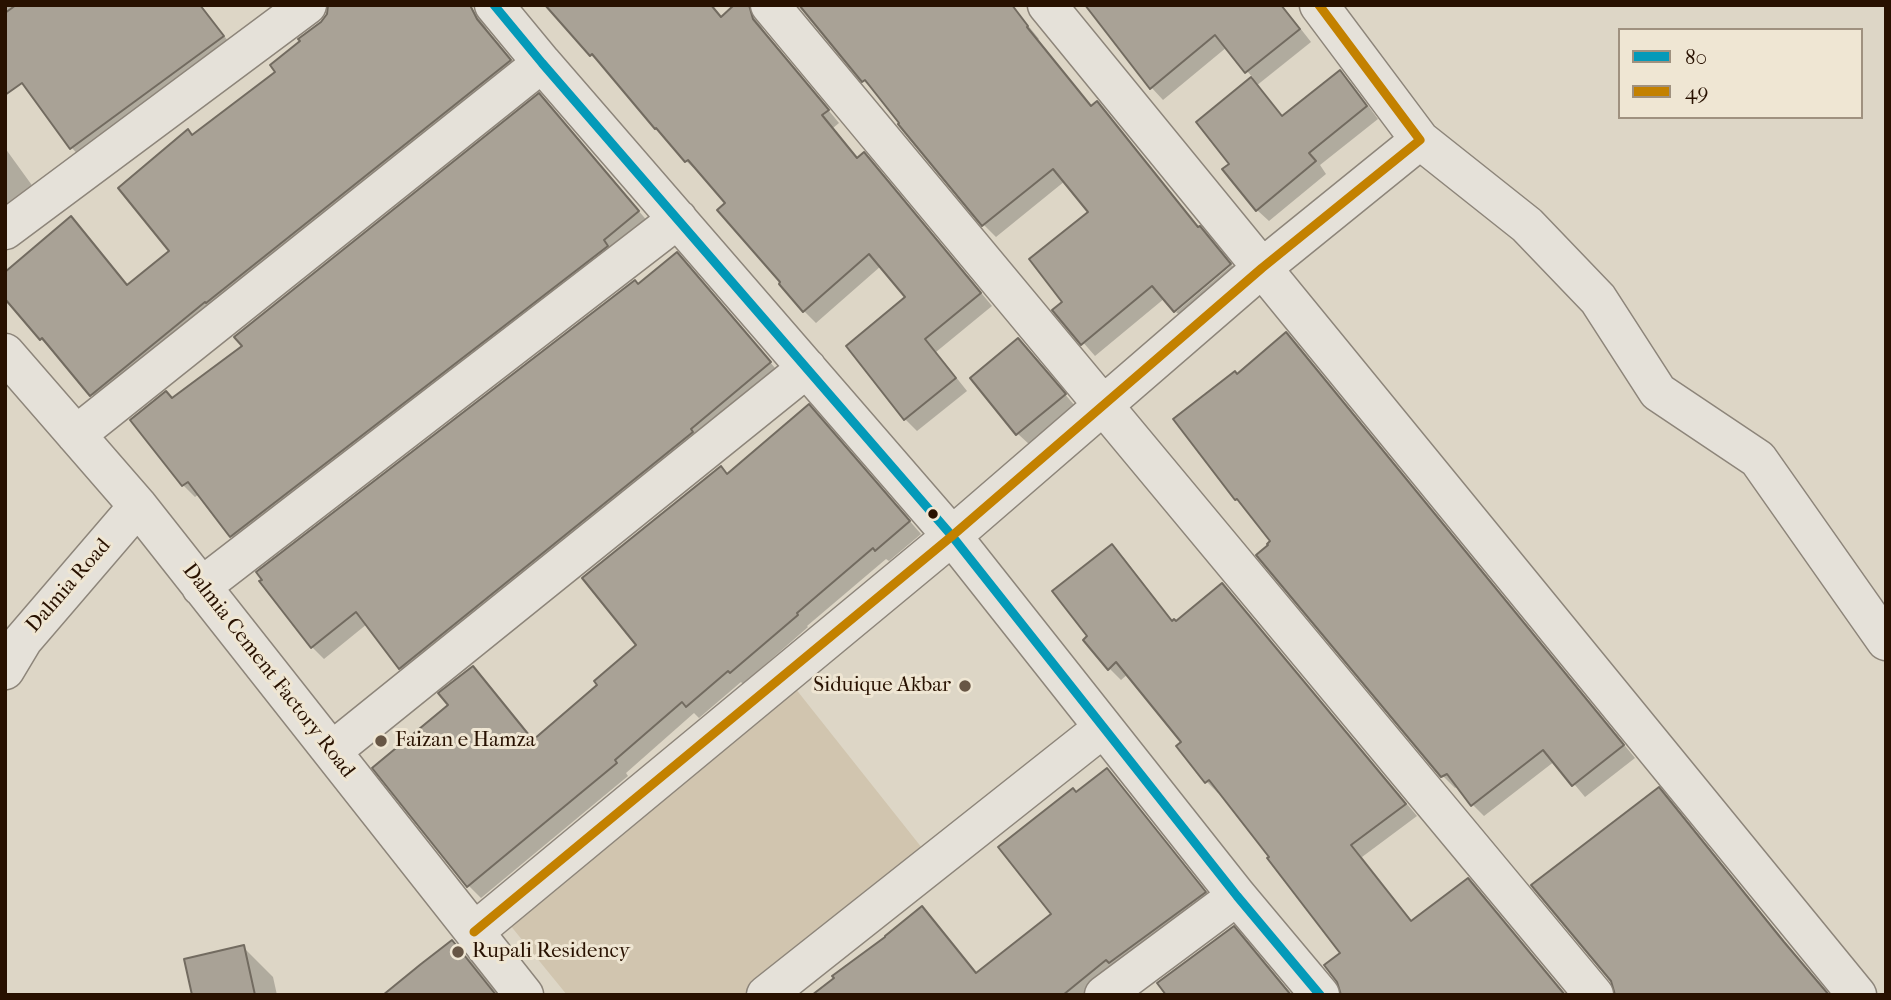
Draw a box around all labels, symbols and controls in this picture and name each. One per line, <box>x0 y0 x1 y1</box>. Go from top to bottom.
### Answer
legend <box>1618 28 1863 119</box>
text: 80 <box>1685 45 1707 69</box>
text: 49 <box>1685 80 1708 104</box>
unlabelled marker <box>926 507 940 521</box>
street label: Dalmia Road <box>21 534 117 638</box>
street label: Dalmia Cement Factory Road <box>176 559 360 783</box>
place label: Siduique Akbar <box>813 673 951 699</box>
marker: Siduique Akbar <box>957 678 973 694</box>
place label: Faizan e Hamza <box>395 728 535 754</box>
marker: Faizan e Hamza <box>373 733 389 749</box>
place label: Rupali Residency <box>472 939 630 965</box>
marker: Rupali Residency <box>450 944 466 960</box>

